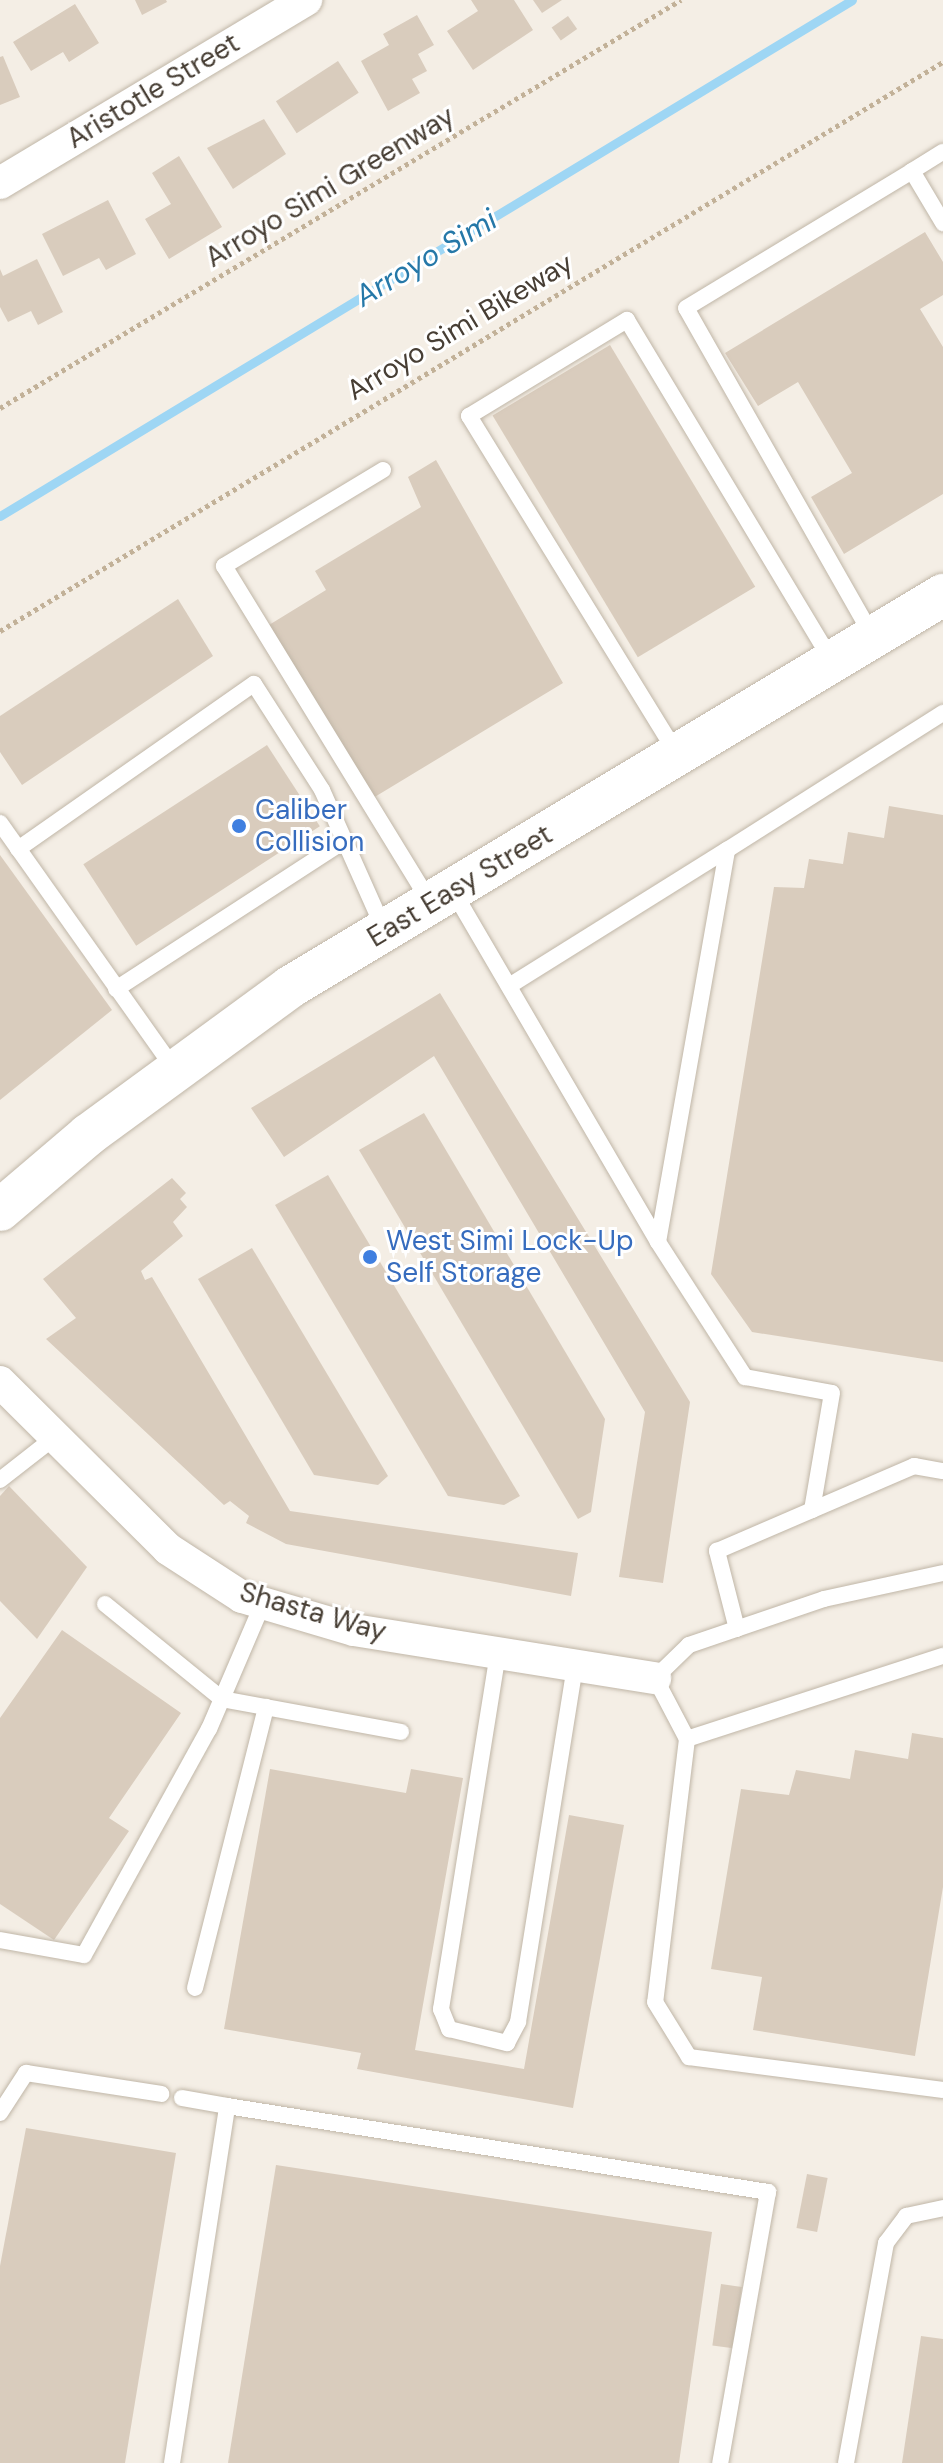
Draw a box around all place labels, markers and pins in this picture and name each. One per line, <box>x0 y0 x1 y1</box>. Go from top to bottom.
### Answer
place label: Caliber Collision <box>255 793 364 859</box>
marker: Caliber Collision <box>230 817 248 835</box>
place label: West Simi Lock-Up Self Storage <box>386 1224 633 1290</box>
marker: West Simi Lock-Up Self Storage <box>361 1248 379 1266</box>

